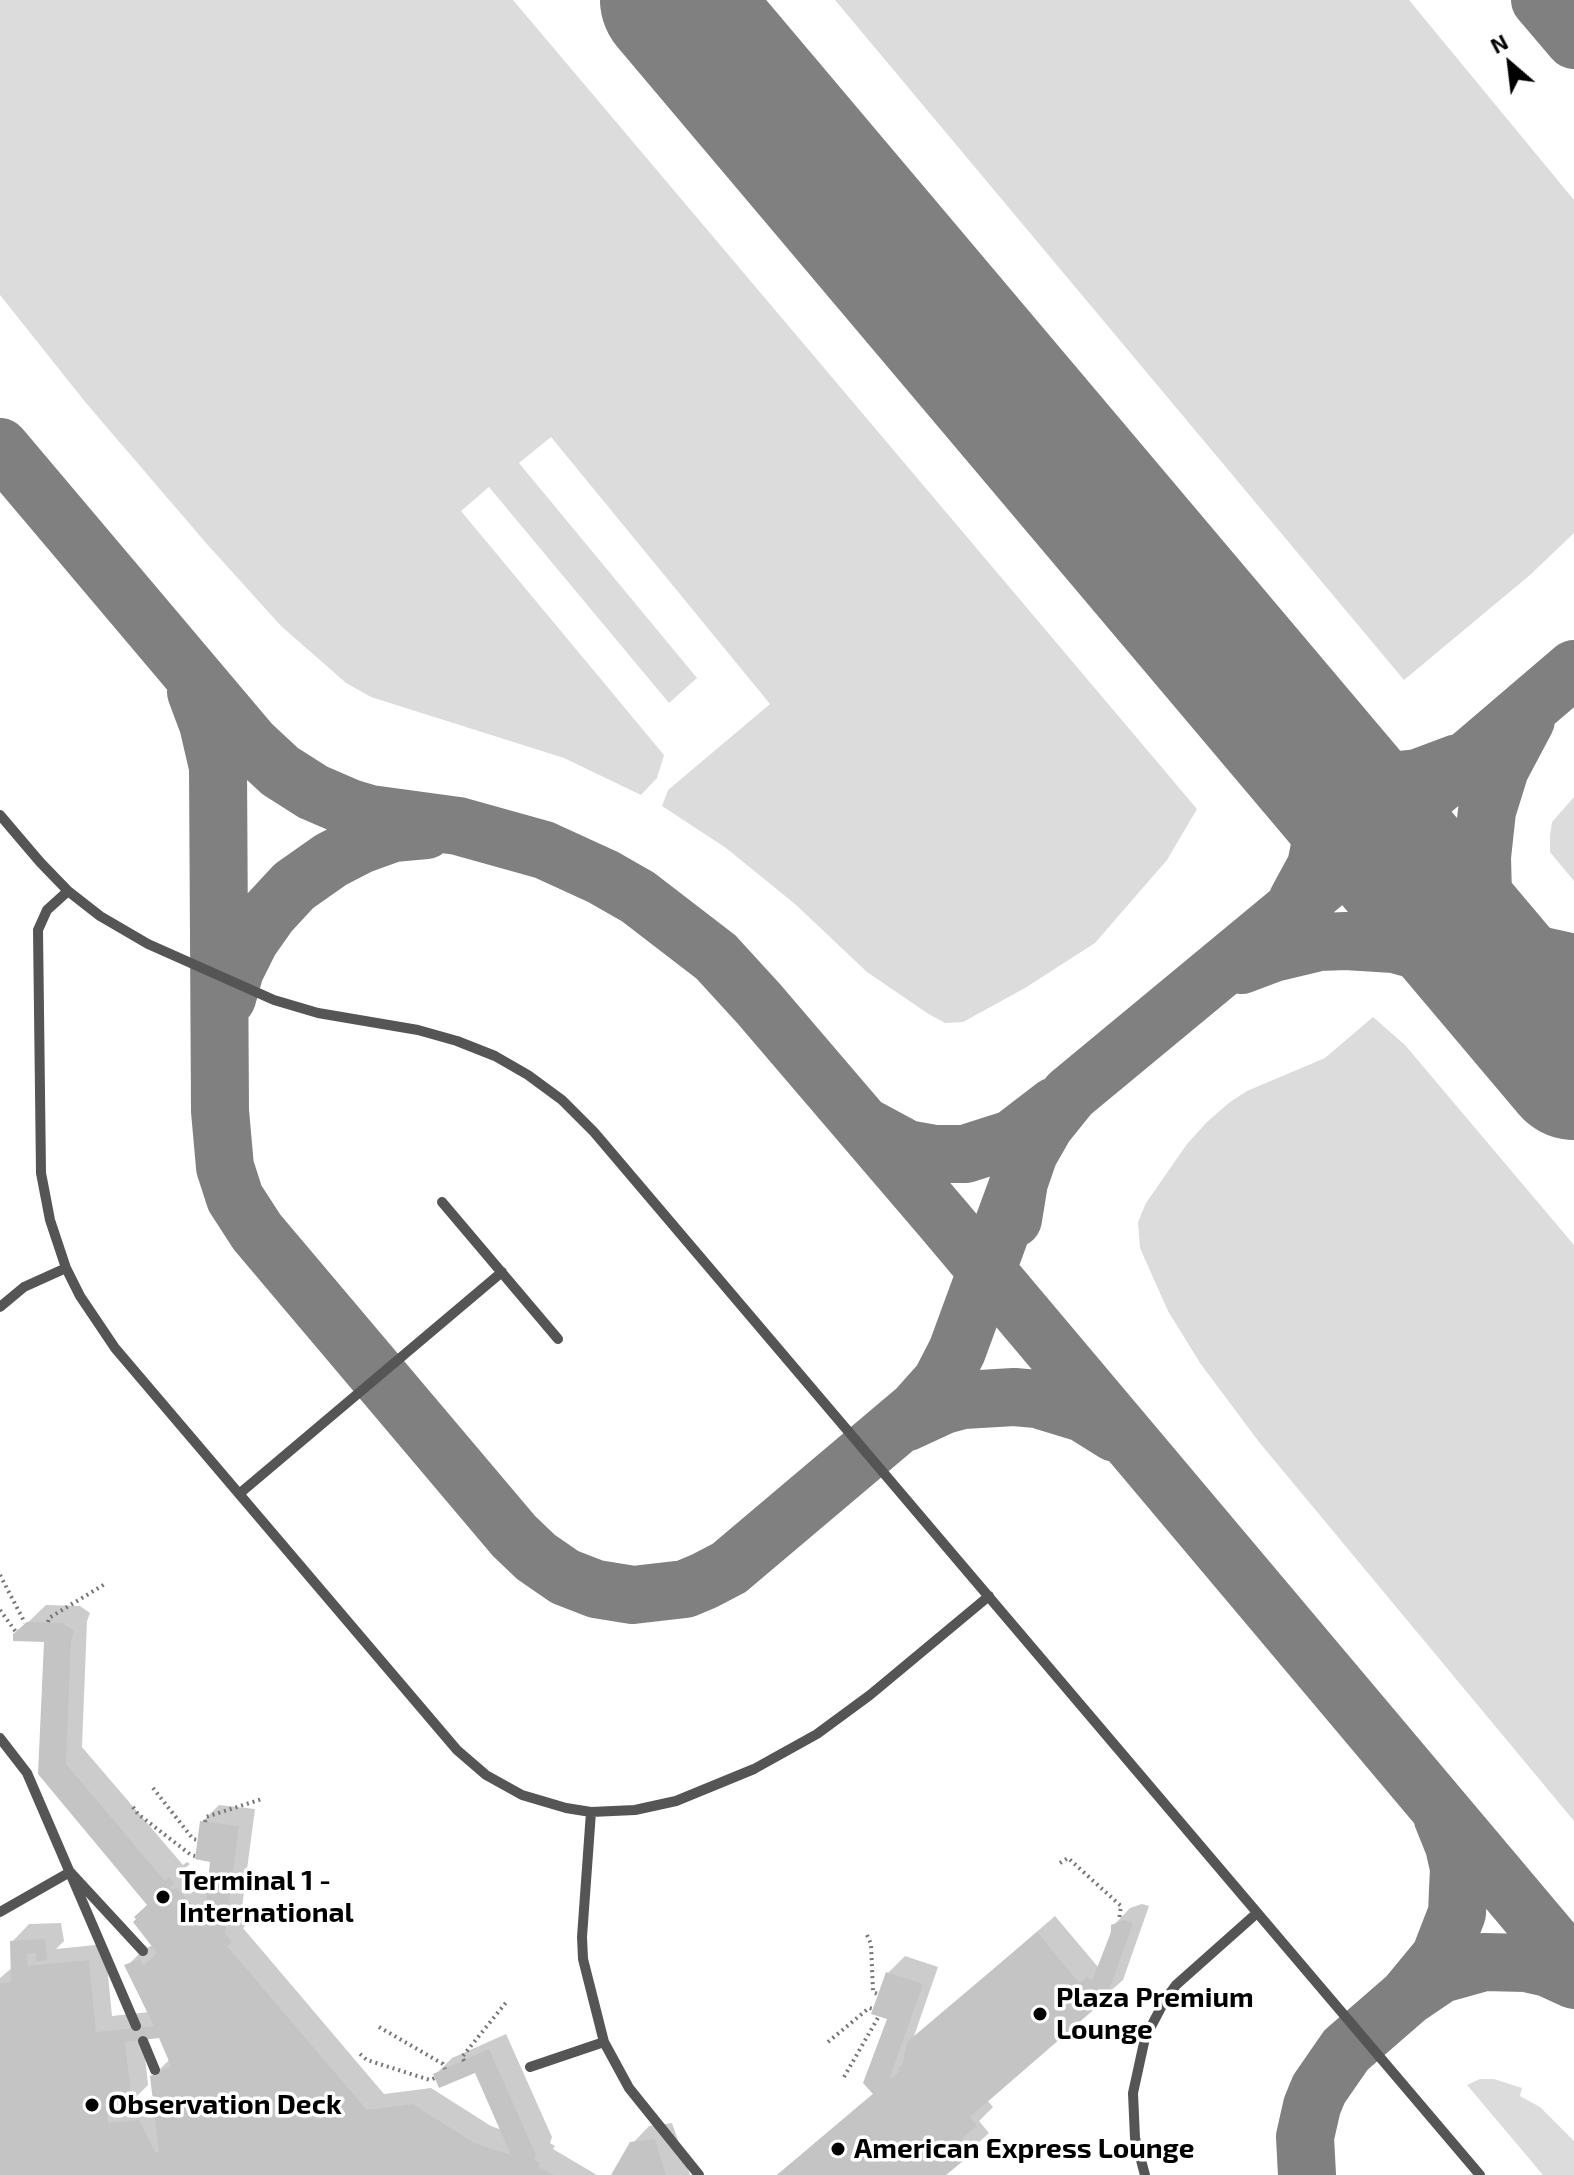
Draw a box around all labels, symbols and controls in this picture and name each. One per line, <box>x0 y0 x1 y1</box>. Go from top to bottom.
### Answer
north arrow <box>1470 24 1550 104</box>
text: N <box>1486 28 1512 58</box>
place label: Terminal 1 - International <box>179 1864 354 1930</box>
marker: Terminal 1 - International <box>154 1888 172 1906</box>
place label: Plaza Premium Lounge <box>1056 1981 1254 2047</box>
marker: Plaza Premium Lounge <box>1031 2005 1049 2023</box>
place label: Observation Deck <box>108 2088 342 2122</box>
marker: Observation Deck <box>83 2096 101 2114</box>
place label: American Express Lounge <box>854 2132 1195 2166</box>
marker: American Express Lounge <box>829 2140 847 2158</box>

